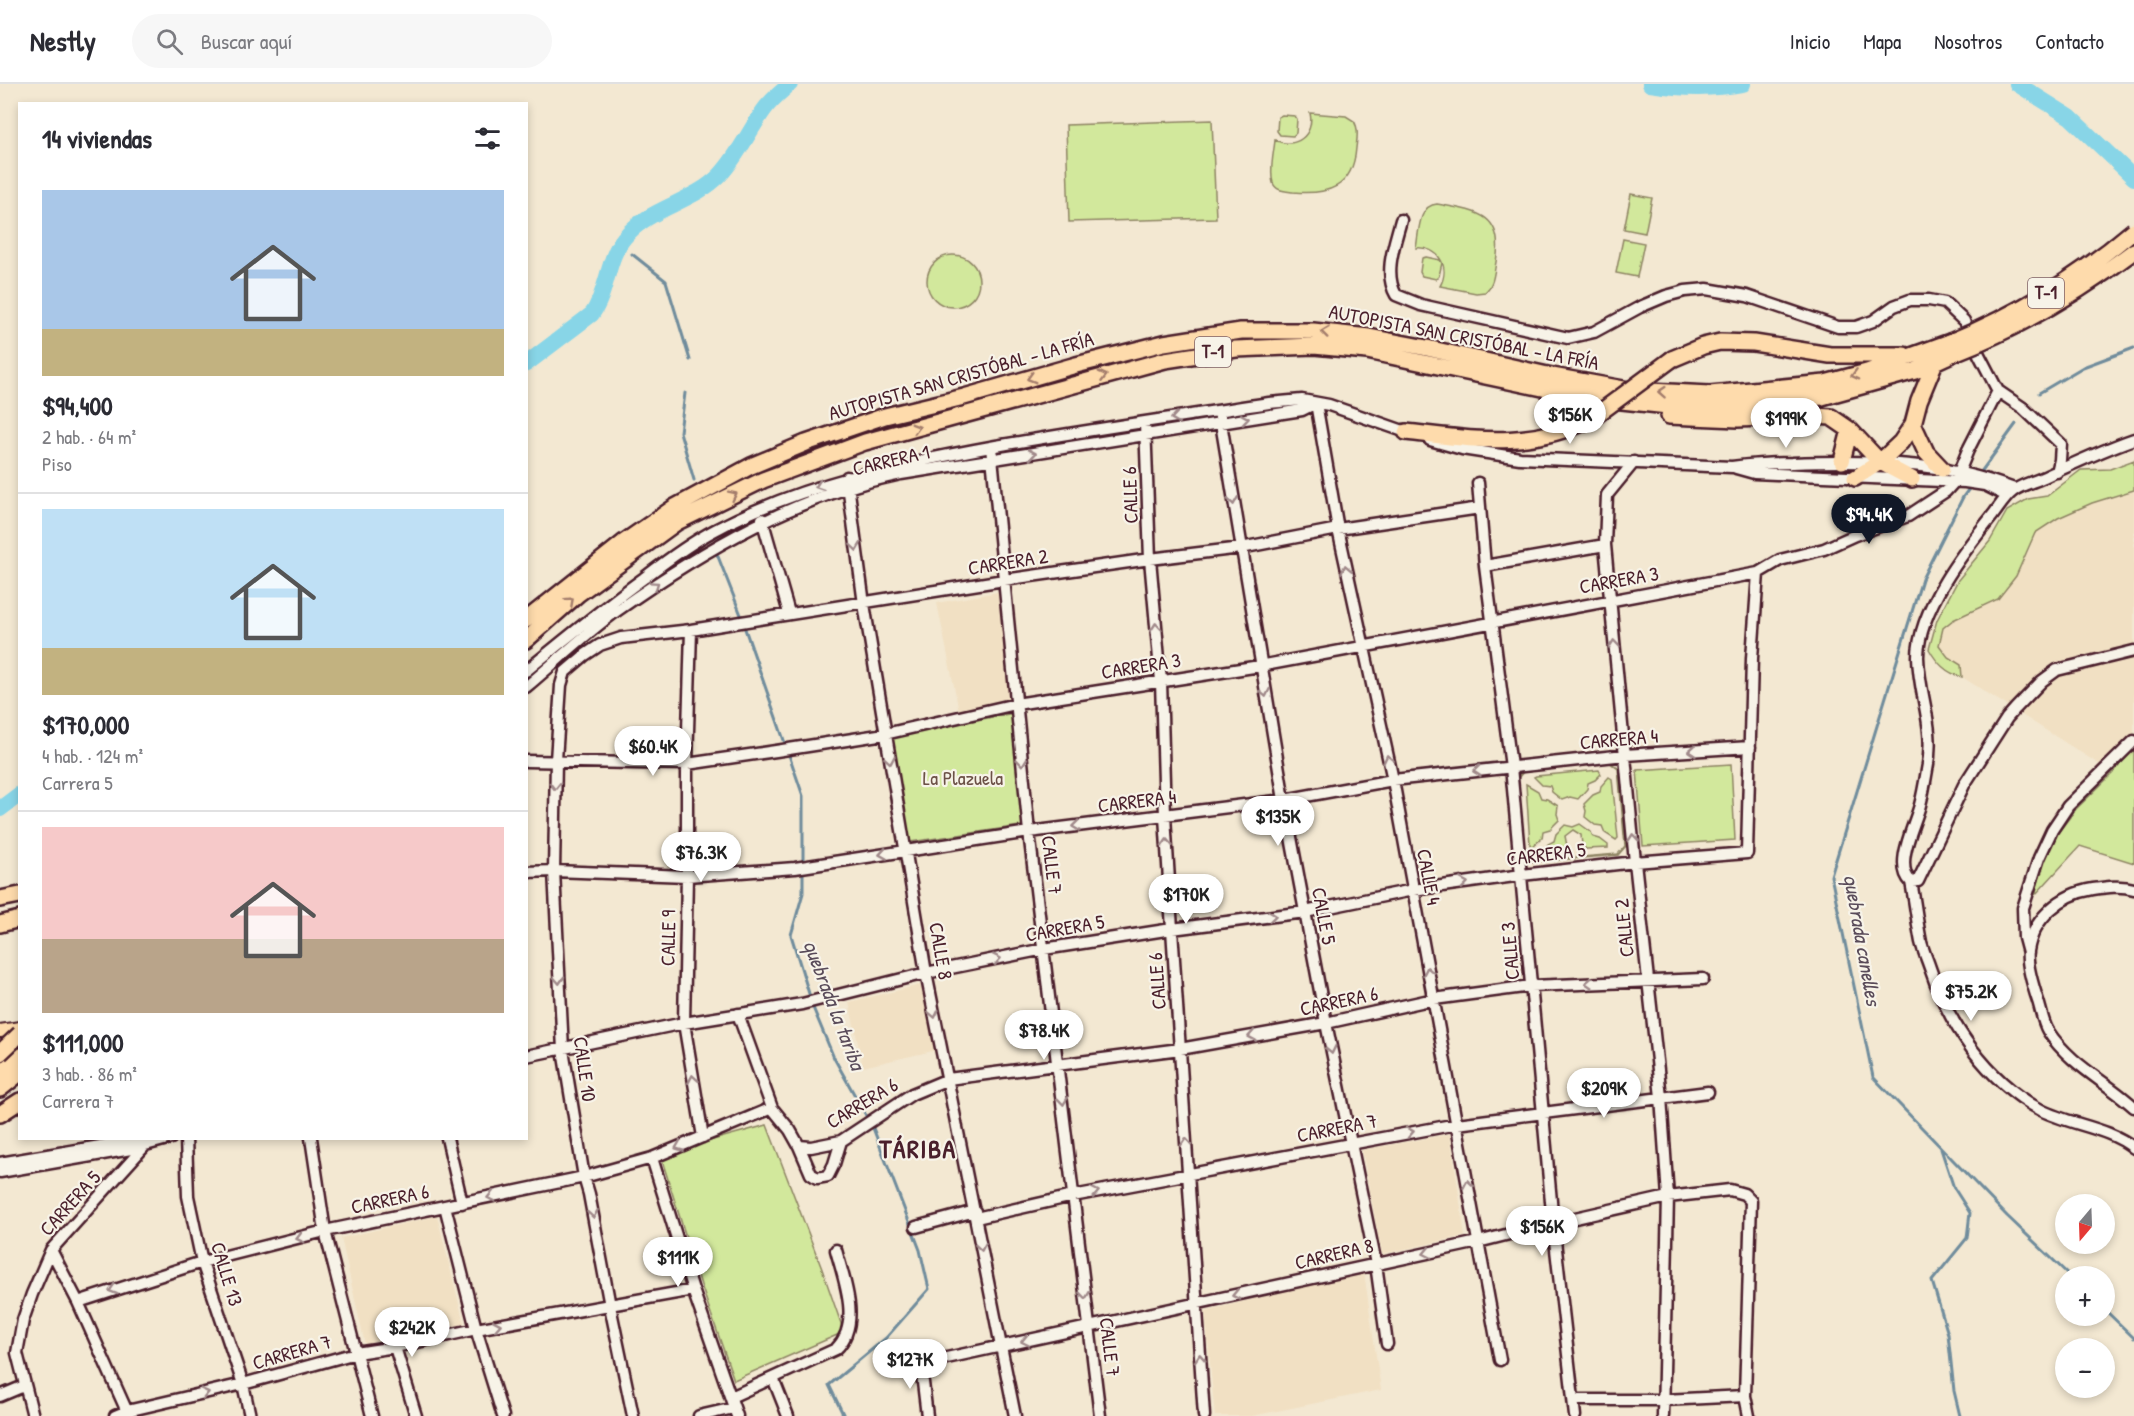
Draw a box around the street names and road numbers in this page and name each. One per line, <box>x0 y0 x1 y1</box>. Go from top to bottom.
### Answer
road number: T-1 <box>2028 278 2064 308</box>
street label: AUTOPISTA SAN CRISTÓBAL - LA FRÍA <box>1327 297 1602 376</box>
street label: AUTOPISTA SAN CRISTÓBAL - LA FRÍA <box>825 325 1097 426</box>
road number: T-1 <box>1195 337 1231 367</box>
street label: CARRERA 1 <box>850 438 932 481</box>
street label: CALLE 6 <box>1115 466 1144 524</box>
street label: CARRERA 2 <box>966 542 1050 581</box>
street label: CARRERA 3 <box>1577 559 1661 600</box>
street label: CARRERA 3 <box>1099 646 1183 685</box>
street label: CARRERA 4 <box>1579 722 1659 755</box>
street label: CARRERA 4 <box>1096 782 1178 819</box>
street label: CALLE 7 <box>1036 834 1069 896</box>
street label: CARRERA 5 <box>1505 835 1588 872</box>
street label: CALLE 4 <box>1411 847 1448 907</box>
street label: CALLE 5 <box>1306 885 1343 947</box>
street label: CALLE 2 <box>1607 897 1640 959</box>
street label: CARRERA 5 <box>1023 907 1107 948</box>
street label: CALLE 9 <box>654 910 681 966</box>
street label: CALLE 8 <box>923 920 960 982</box>
street label: CALLE 3 <box>1494 921 1525 981</box>
street label: CALLE 6 <box>1141 952 1172 1010</box>
street label: CARRERA 6 <box>1297 979 1380 1022</box>
street label: CALLE 10 <box>568 1035 603 1103</box>
street label: CARRERA 6 <box>821 1071 903 1135</box>
street label: CARRERA 7 <box>1295 1107 1379 1148</box>
street label: CARRERA 5 <box>33 1164 107 1241</box>
street label: CARRERA 6 <box>348 1177 431 1220</box>
street label: CARRERA 8 <box>1292 1231 1376 1276</box>
street label: CALLE 13 <box>205 1239 250 1309</box>
street label: CALLE 7 <box>1094 1316 1127 1378</box>
street label: CARRERA 7 <box>249 1327 335 1376</box>

